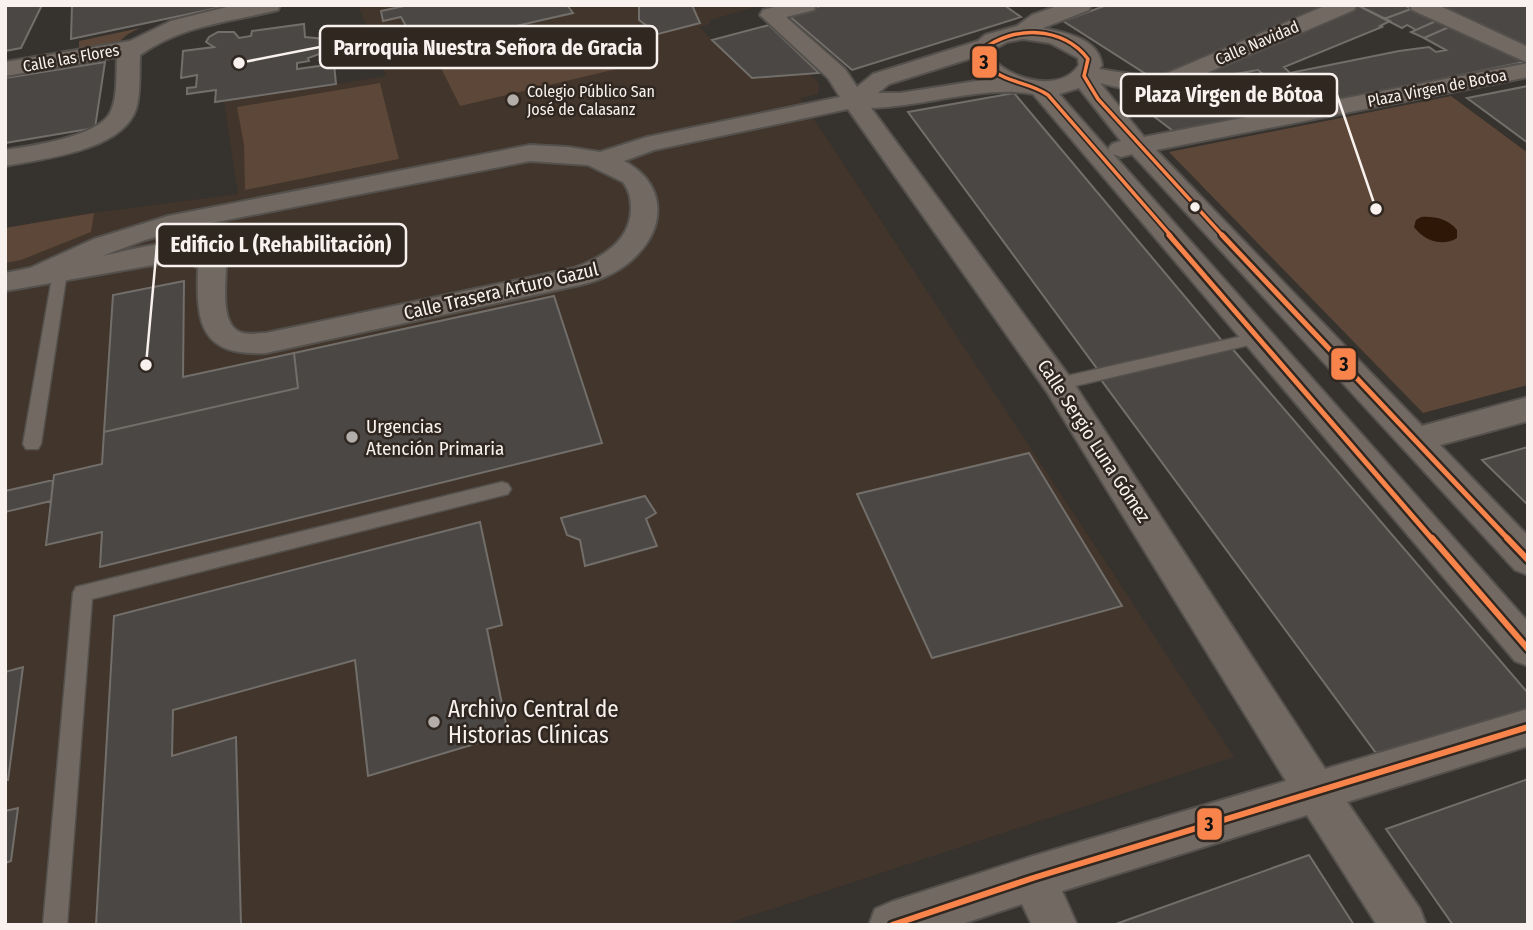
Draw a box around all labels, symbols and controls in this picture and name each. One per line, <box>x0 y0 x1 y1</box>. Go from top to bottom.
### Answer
street label: Calle Navidad <box>1212 17 1302 69</box>
callout: Parroquia Nuestra Señora de Gracia <box>320 26 657 68</box>
text: Parroquia Nuestra Señora de Gracia <box>333 35 643 61</box>
street label: Calle las Flores <box>21 40 121 76</box>
line badge: 3 <box>971 45 998 79</box>
text: 3 <box>979 51 989 74</box>
street label: Plaza Virgen de Botoa <box>1366 65 1508 111</box>
callout: Plaza Virgen de Bótoa <box>1121 74 1337 116</box>
place label: Colegio Público San José de Calasanz <box>527 82 655 119</box>
text: Plaza Virgen de Bótoa <box>1135 82 1323 108</box>
marker: Colegio Público San José de Calasanz <box>505 92 521 108</box>
unlabelled marker <box>1188 200 1202 214</box>
callout: Edificio L (Rehabilitación) <box>157 224 406 266</box>
text: Edificio L (Rehabilitación) <box>171 232 391 258</box>
street label: Calle Trasera Arturo Gazul <box>401 257 601 325</box>
line badge: 3 <box>1330 347 1357 381</box>
text: 3 <box>1339 353 1349 376</box>
street label: Calle Sergio Luna Gómez <box>1033 355 1156 527</box>
place label: Urgencias Atención Primaria <box>366 415 504 460</box>
marker: Urgencias Atención Primaria <box>344 429 360 445</box>
place label: Archivo Central de Historias Clínicas <box>448 695 619 749</box>
marker: Archivo Central de Historias Clínicas <box>426 714 442 730</box>
line badge: 3 <box>1196 807 1223 841</box>
text: 3 <box>1204 813 1214 836</box>

